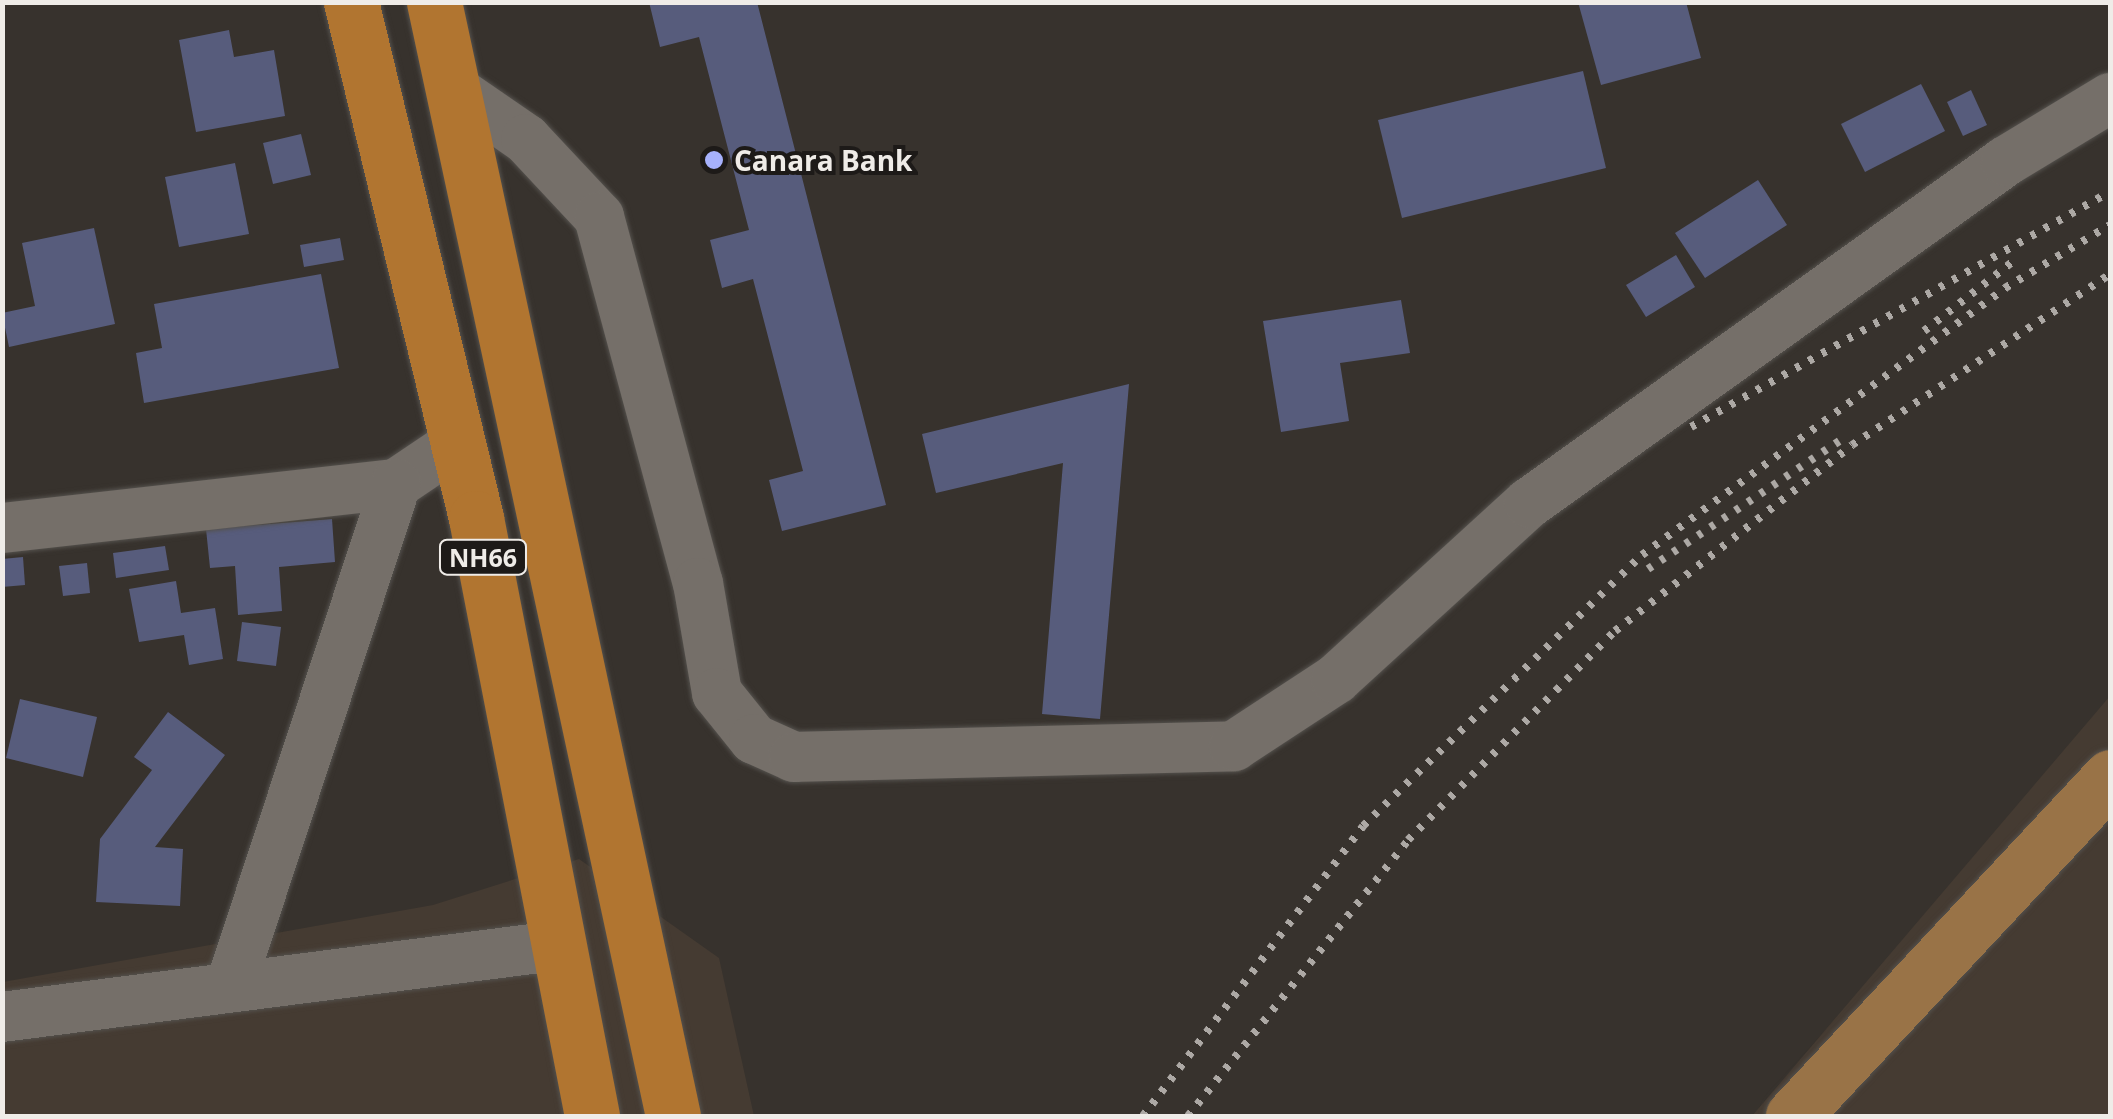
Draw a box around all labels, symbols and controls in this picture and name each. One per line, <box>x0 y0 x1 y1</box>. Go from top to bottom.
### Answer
place label: Canara Bank <box>734 143 912 177</box>
marker: Canara Bank <box>703 149 725 171</box>
road number: NH66 <box>438 537 528 577</box>

